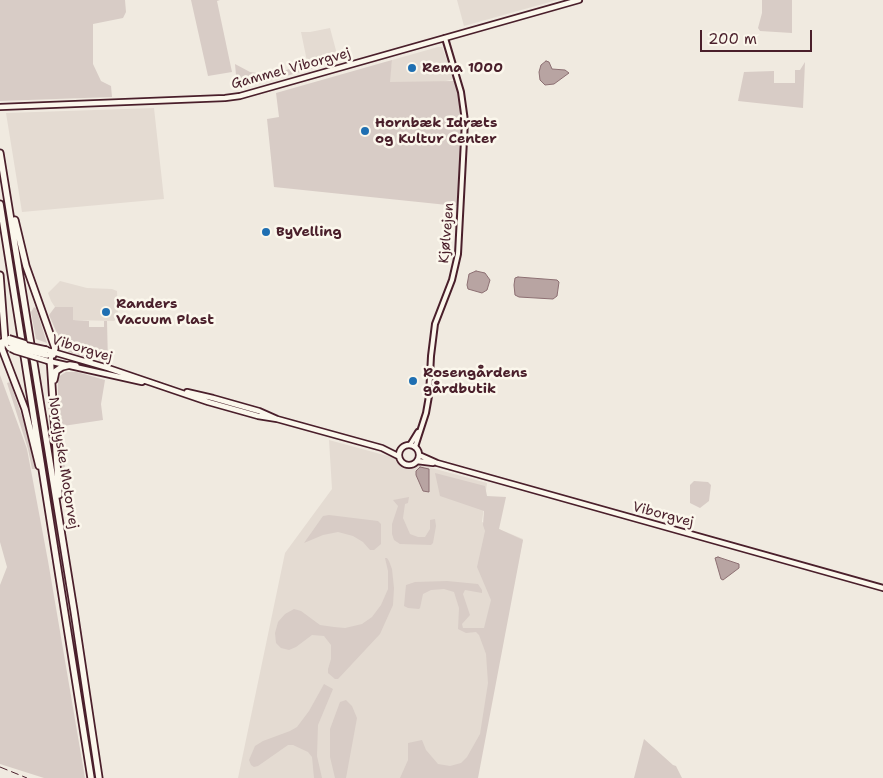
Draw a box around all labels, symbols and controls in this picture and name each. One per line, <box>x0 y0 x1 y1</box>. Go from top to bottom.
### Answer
scale bar <box>703 20 816 52</box>
text: 200 m <box>708 29 757 49</box>
street label: Gammel Viborgvej <box>229 45 353 93</box>
place label: Rema 1000 <box>422 60 503 76</box>
marker: Rema 1000 <box>406 62 418 74</box>
place label: Hornbæk Idræts og Kultur Center <box>375 115 497 148</box>
marker: Hornbæk Idræts og Kultur Center <box>359 125 371 137</box>
street label: Kjølvejen <box>436 202 458 264</box>
place label: ByVelling <box>276 224 342 240</box>
marker: ByVelling <box>260 226 272 238</box>
place label: Randers Vacuum Plast <box>116 296 214 328</box>
marker: Randers Vacuum Plast <box>100 306 112 318</box>
street label: Viborgvej <box>49 332 115 366</box>
place label: Rosengårdens gårdbutik <box>423 365 528 398</box>
marker: Rosengårdens gårdbutik <box>407 375 419 387</box>
street label: Nordjyske Motorvej <box>44 396 82 530</box>
street label: Viborgvej <box>630 499 696 531</box>

